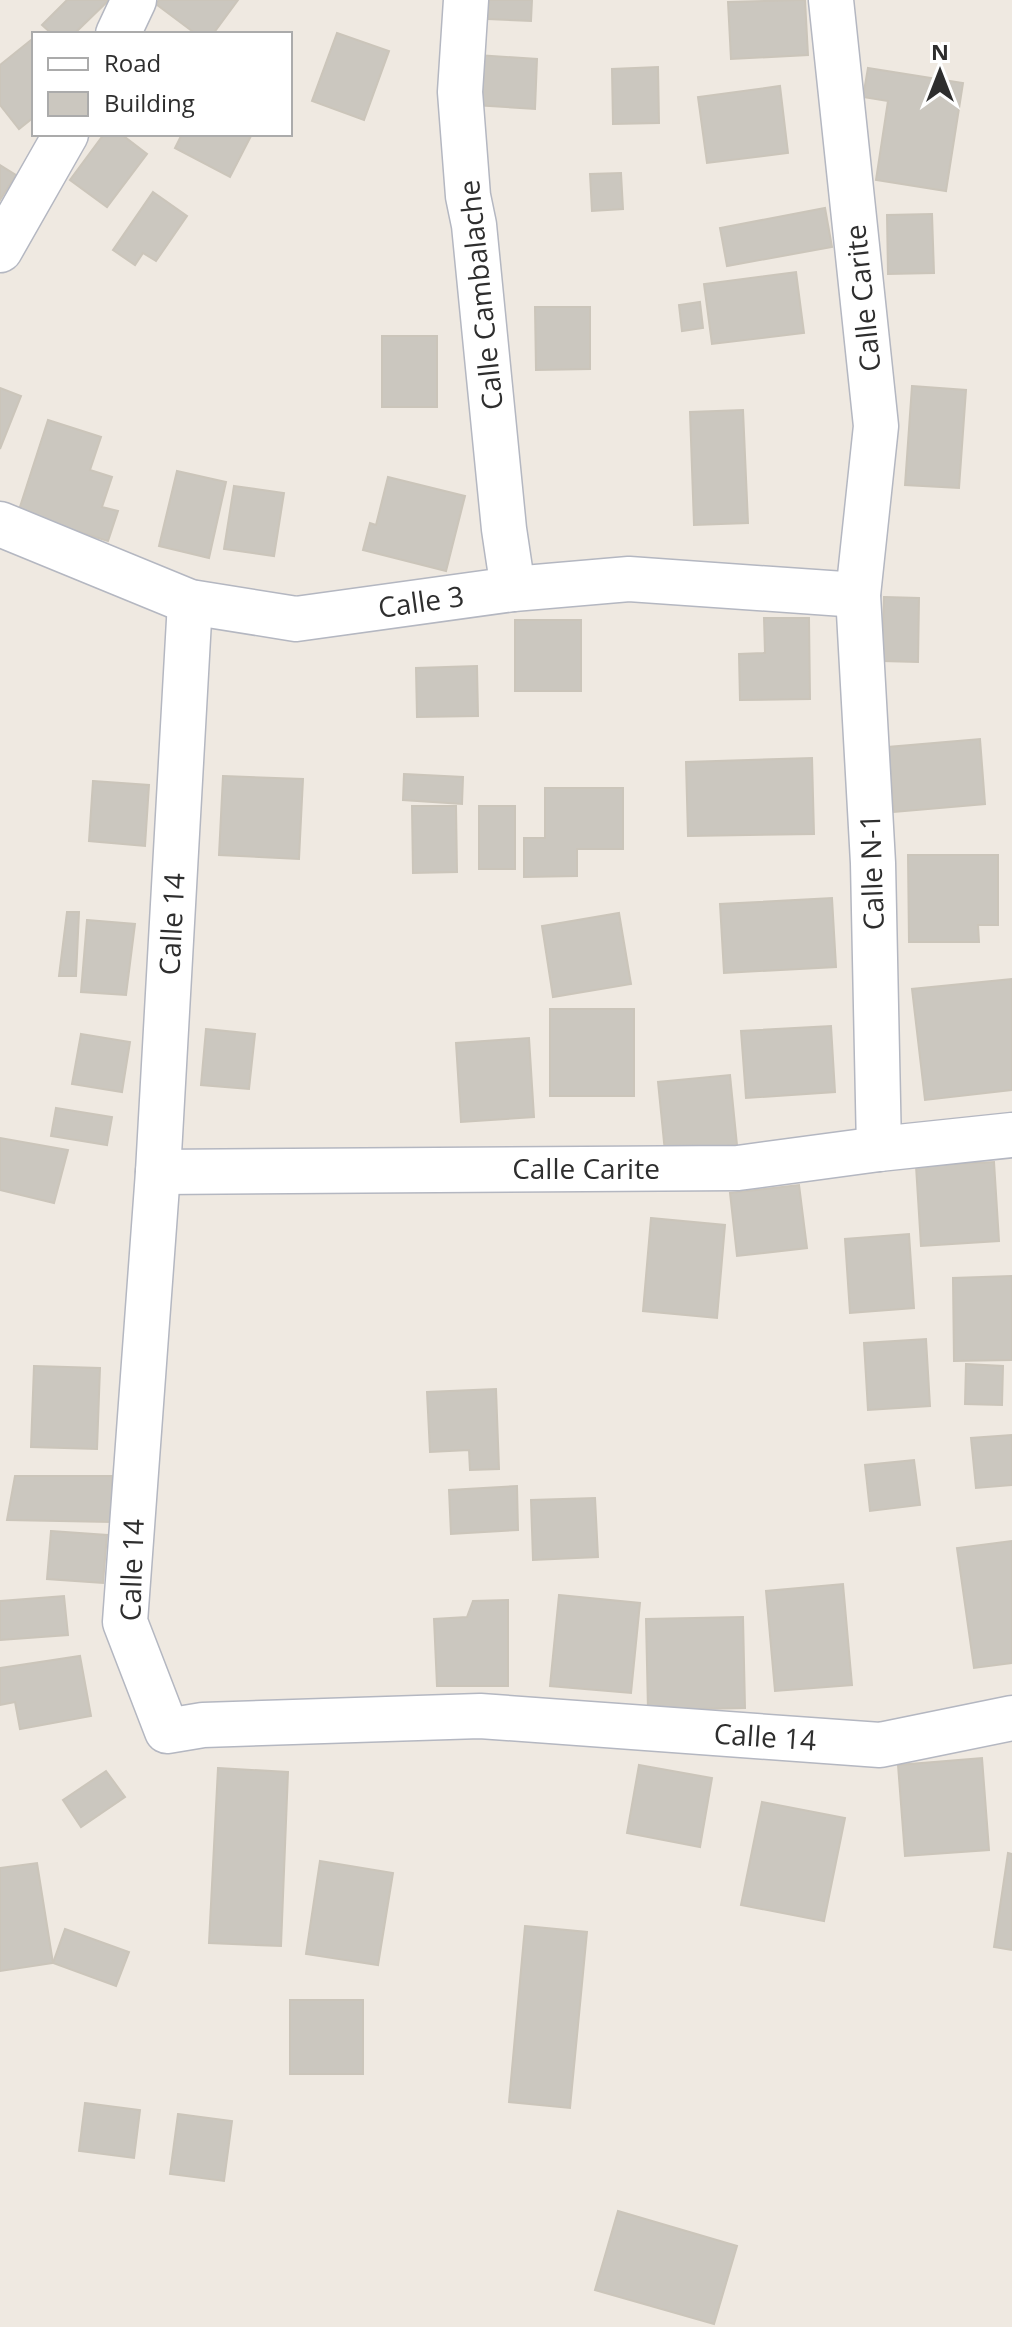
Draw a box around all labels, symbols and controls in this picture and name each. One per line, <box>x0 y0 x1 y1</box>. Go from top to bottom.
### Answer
legend <box>32 32 292 136</box>
north arrow <box>900 32 980 112</box>
text: N <box>931 36 949 66</box>
text: Road <box>104 46 161 79</box>
text: Building <box>104 86 195 119</box>
street label: Calle Cambalache <box>449 178 511 412</box>
street label: Calle Carite <box>835 223 889 374</box>
street label: Calle 3 <box>375 576 466 626</box>
street label: Calle N-1 <box>850 813 892 931</box>
street label: Calle 14 <box>149 872 193 976</box>
street label: Calle Carite <box>512 1149 660 1187</box>
street label: Calle 14 <box>110 1518 152 1622</box>
street label: Calle 14 <box>713 1713 817 1759</box>

